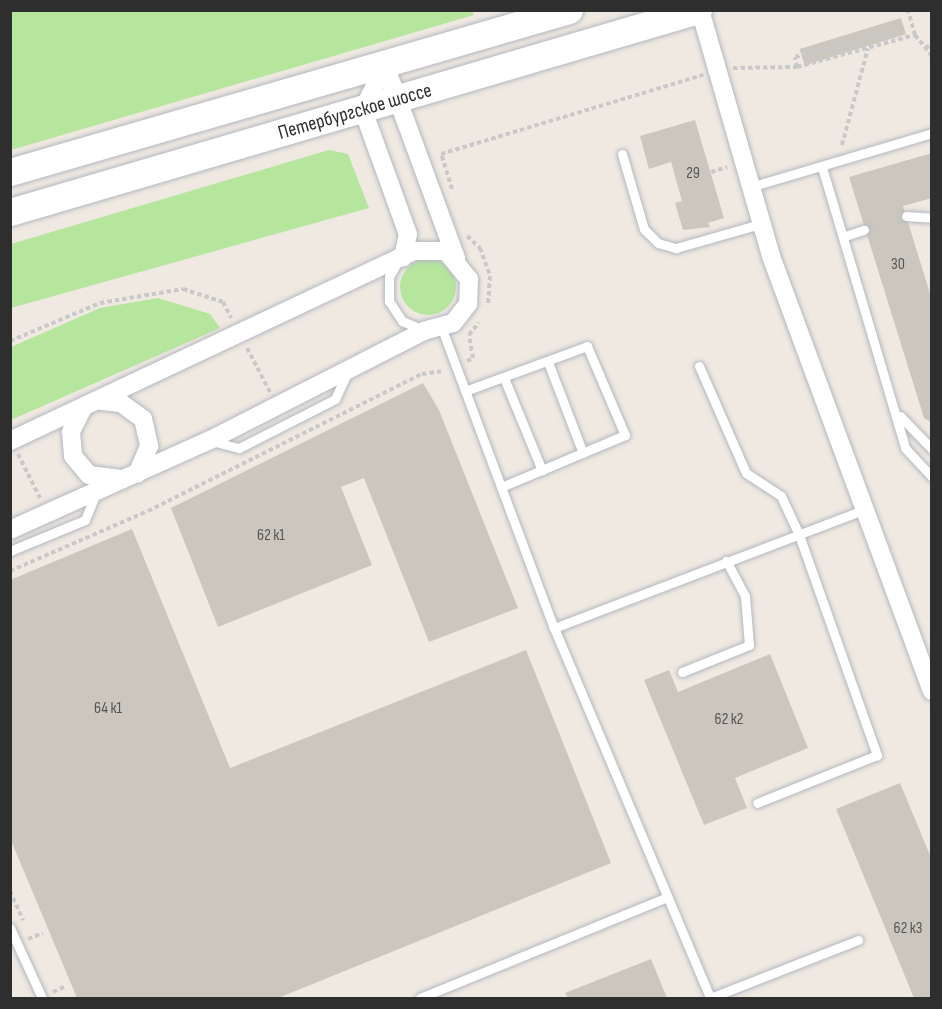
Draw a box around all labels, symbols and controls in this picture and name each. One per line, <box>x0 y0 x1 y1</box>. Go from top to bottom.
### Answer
street label: Петербургское шоссе <box>275 79 435 145</box>
house number: 29 <box>686 164 700 184</box>
house number: 30 <box>891 255 905 275</box>
house number: 62 к1 <box>257 526 285 546</box>
house number: 64 к1 <box>94 699 122 719</box>
house number: 62 к2 <box>715 710 743 730</box>
house number: 62 к3 <box>893 919 923 939</box>

